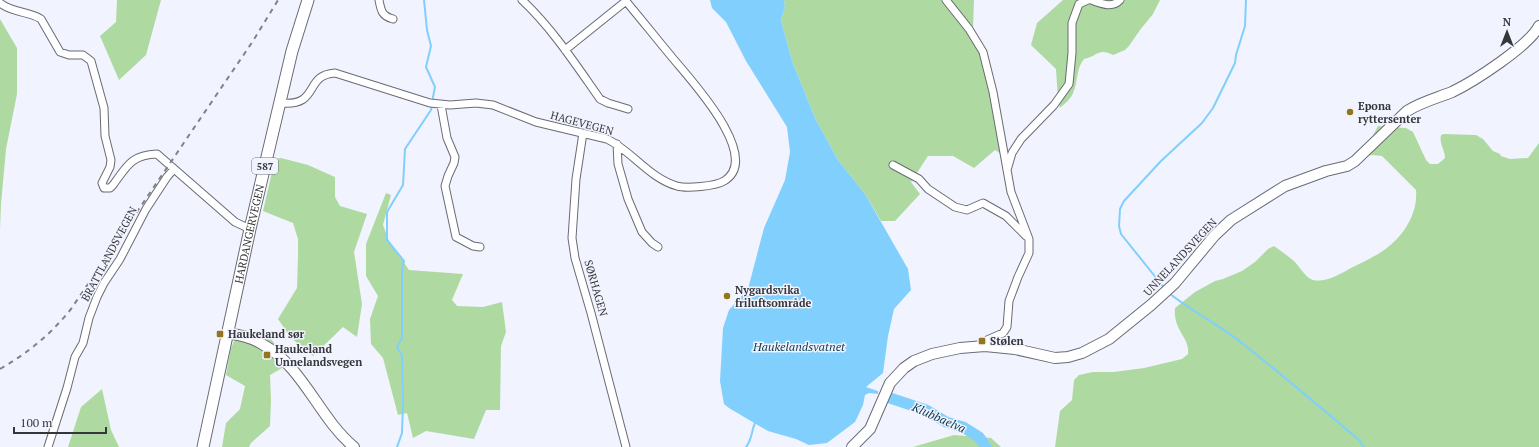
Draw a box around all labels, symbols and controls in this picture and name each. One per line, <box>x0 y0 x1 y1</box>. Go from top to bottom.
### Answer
north arrow <box>1487 12 1527 52</box>
text: N <box>1503 15 1512 29</box>
place label: Epona ryttersenter <box>1358 99 1421 126</box>
marker: Epona ryttersenter <box>1345 107 1355 117</box>
street label: HAGEVEGEN <box>549 108 615 138</box>
road number: 587 <box>252 158 278 174</box>
street label: HARDANGERVEGEN <box>231 183 267 285</box>
street label: BRATTLANDSVEGEN <box>78 204 140 304</box>
street label: UNNELANDSVEGEN <box>1140 215 1220 299</box>
street label: SØRHAGEN <box>581 258 611 318</box>
place label: Nygardsvika friluftsområde <box>735 283 811 310</box>
marker: Nygardsvika friluftsområde <box>722 291 732 301</box>
place label: Haukeland sør <box>228 327 305 341</box>
marker: Haukeland sør <box>215 329 225 339</box>
place label: Stølen <box>990 334 1024 348</box>
marker: Stølen <box>977 336 987 346</box>
water label: Haukelandsvatnet <box>752 339 846 354</box>
place label: Haukeland Unnelandsvegen <box>275 342 362 369</box>
marker: Haukeland Unnelandsvegen <box>262 350 272 360</box>
water label: Klubbaelva <box>909 399 968 436</box>
scale bar <box>14 409 106 435</box>
text: 100 m <box>20 415 53 430</box>

